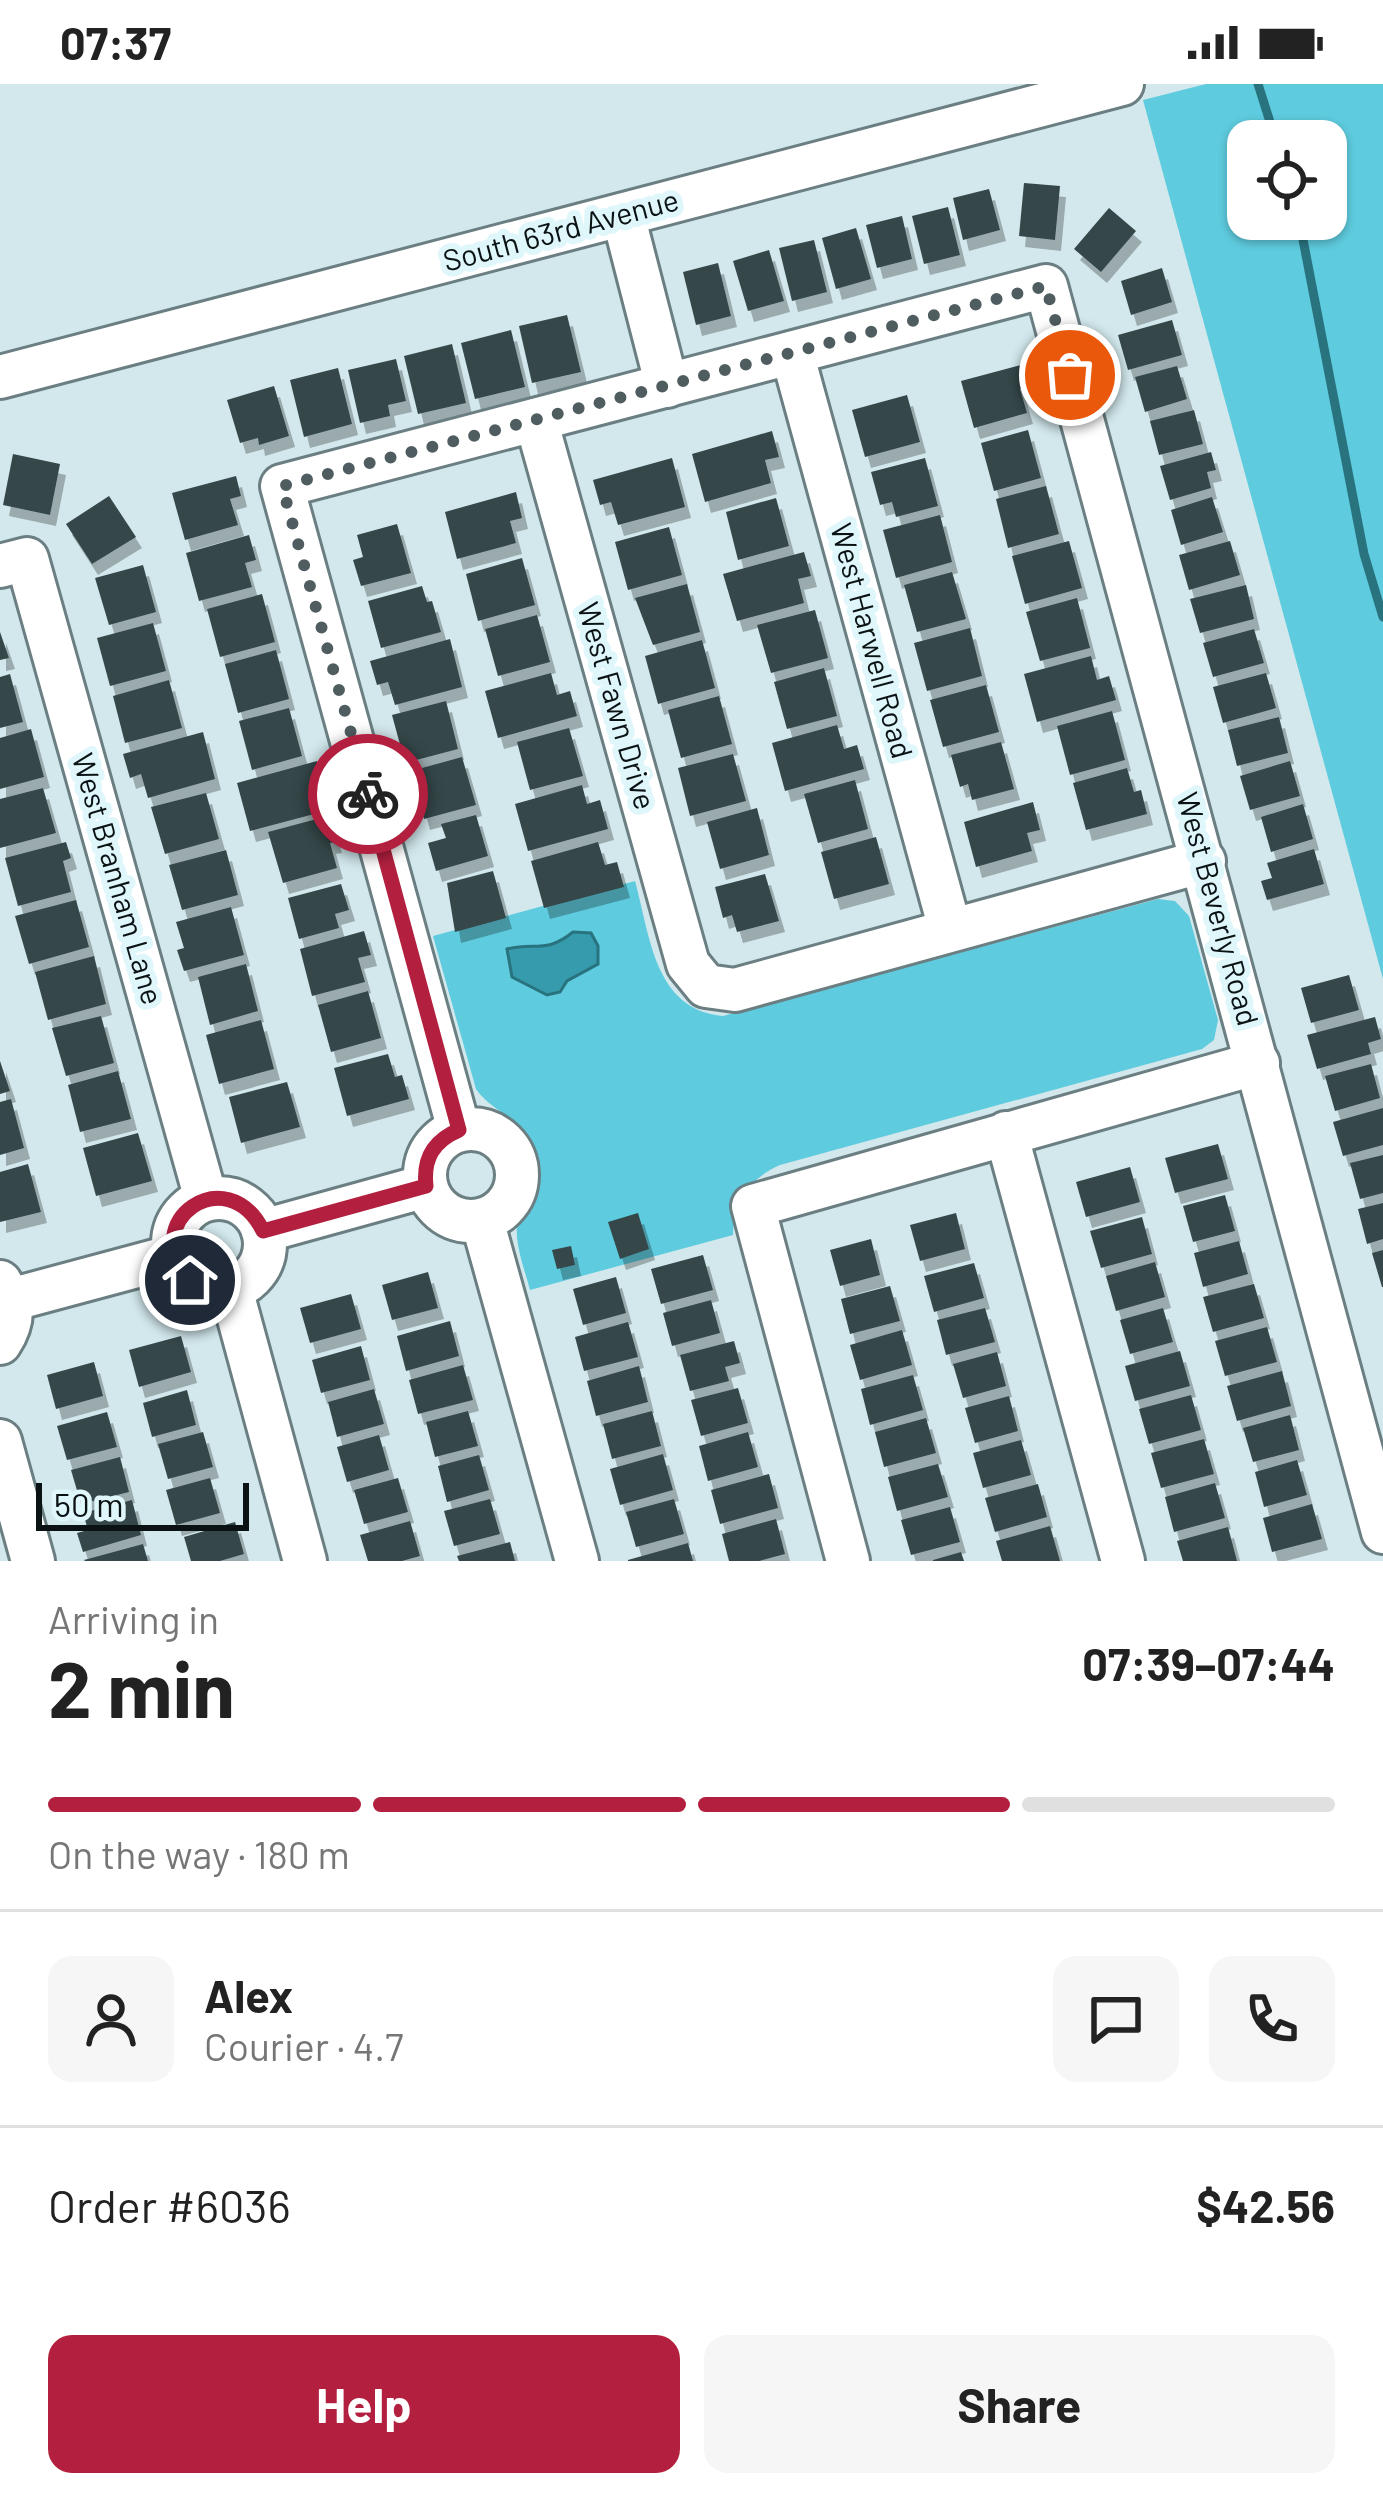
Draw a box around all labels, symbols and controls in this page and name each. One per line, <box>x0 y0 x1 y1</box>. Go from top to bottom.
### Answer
text: 07:37 <box>60 15 171 69</box>
map controls <box>1227 120 1347 240</box>
button: locate <box>1227 120 1347 240</box>
street label: South 63rd Avenue <box>439 180 682 278</box>
pin <box>1019 324 1121 426</box>
icon: bag <box>1037 342 1103 408</box>
street label: West Harwell Road <box>824 519 922 762</box>
street label: West Fawn Drive <box>571 598 665 813</box>
courier <box>308 734 428 854</box>
street label: West Branham Lane <box>66 749 172 1008</box>
icon: bike <box>335 761 401 827</box>
street label: West Beverly Road <box>1170 788 1267 1029</box>
pin <box>139 1229 241 1331</box>
icon: home <box>157 1247 223 1313</box>
scale bar <box>36 1477 249 1530</box>
text: 50 m <box>54 1484 124 1524</box>
text: Arriving in <box>48 1595 219 1642</box>
text: 07:39–07:44 <box>1082 1636 1335 1690</box>
text: 2 min <box>48 1640 235 1734</box>
text: On the way · 180 m <box>48 1830 350 1877</box>
button: person <box>48 1956 174 2082</box>
button: chat <box>1053 1956 1179 2082</box>
button: phone <box>1209 1956 1335 2082</box>
text: Alex <box>204 1968 293 2022</box>
text: Courier · 4.7 <box>204 2022 404 2069</box>
text: Order #6036 <box>48 2178 291 2232</box>
text: $42.56 <box>1196 2178 1335 2232</box>
button: Help <box>48 2335 680 2473</box>
button: Share <box>704 2335 1335 2473</box>

